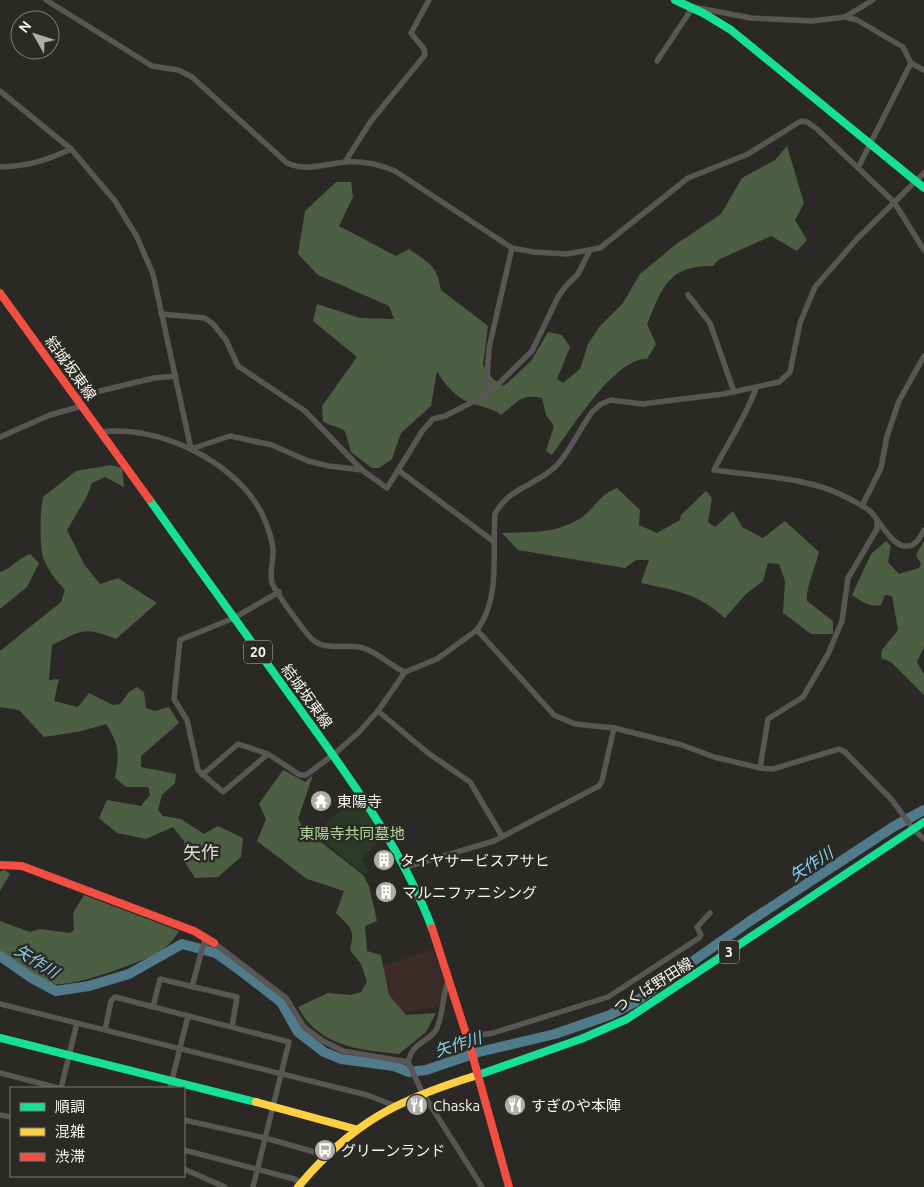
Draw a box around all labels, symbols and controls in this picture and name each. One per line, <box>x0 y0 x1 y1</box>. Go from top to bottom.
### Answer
north arrow <box>10 10 60 60</box>
text: N <box>15 18 34 36</box>
street label: 結城坂東線 <box>42 333 100 403</box>
road number: 20 <box>244 640 272 664</box>
street label: 結城坂東線 <box>278 661 336 731</box>
temple icon: 東陽寺 <box>309 789 333 813</box>
place label: 東陽寺 <box>337 793 382 810</box>
park label: 東陽寺共同墓地 <box>299 825 405 842</box>
district label: 矢作 <box>183 842 219 862</box>
water label: 矢作川 <box>786 842 838 885</box>
building icon: タイヤサービスアサヒ <box>372 848 396 872</box>
place label: タイヤサービスアサヒ <box>400 852 550 869</box>
building icon: マルニファニシング <box>374 880 398 904</box>
place label: マルニファニシング <box>402 884 537 901</box>
road number: 3 <box>719 940 739 964</box>
water label: 矢作川 <box>12 941 64 982</box>
street label: つくば野田線 <box>610 954 696 1016</box>
water label: 矢作川 <box>432 1027 486 1060</box>
legend <box>10 1087 185 1177</box>
restaurant icon: Chaska <box>405 1093 429 1117</box>
restaurant icon: すぎのや本陣 <box>503 1093 527 1117</box>
place label: Chaska <box>433 1097 480 1114</box>
place label: すぎのや本陣 <box>531 1097 621 1114</box>
text: 順調 <box>55 1098 85 1115</box>
text: 混雑 <box>55 1123 85 1140</box>
bus stop icon: グリーンランド <box>313 1138 337 1162</box>
place label: グリーンランド <box>341 1142 445 1159</box>
text: 渋滞 <box>55 1148 85 1165</box>

